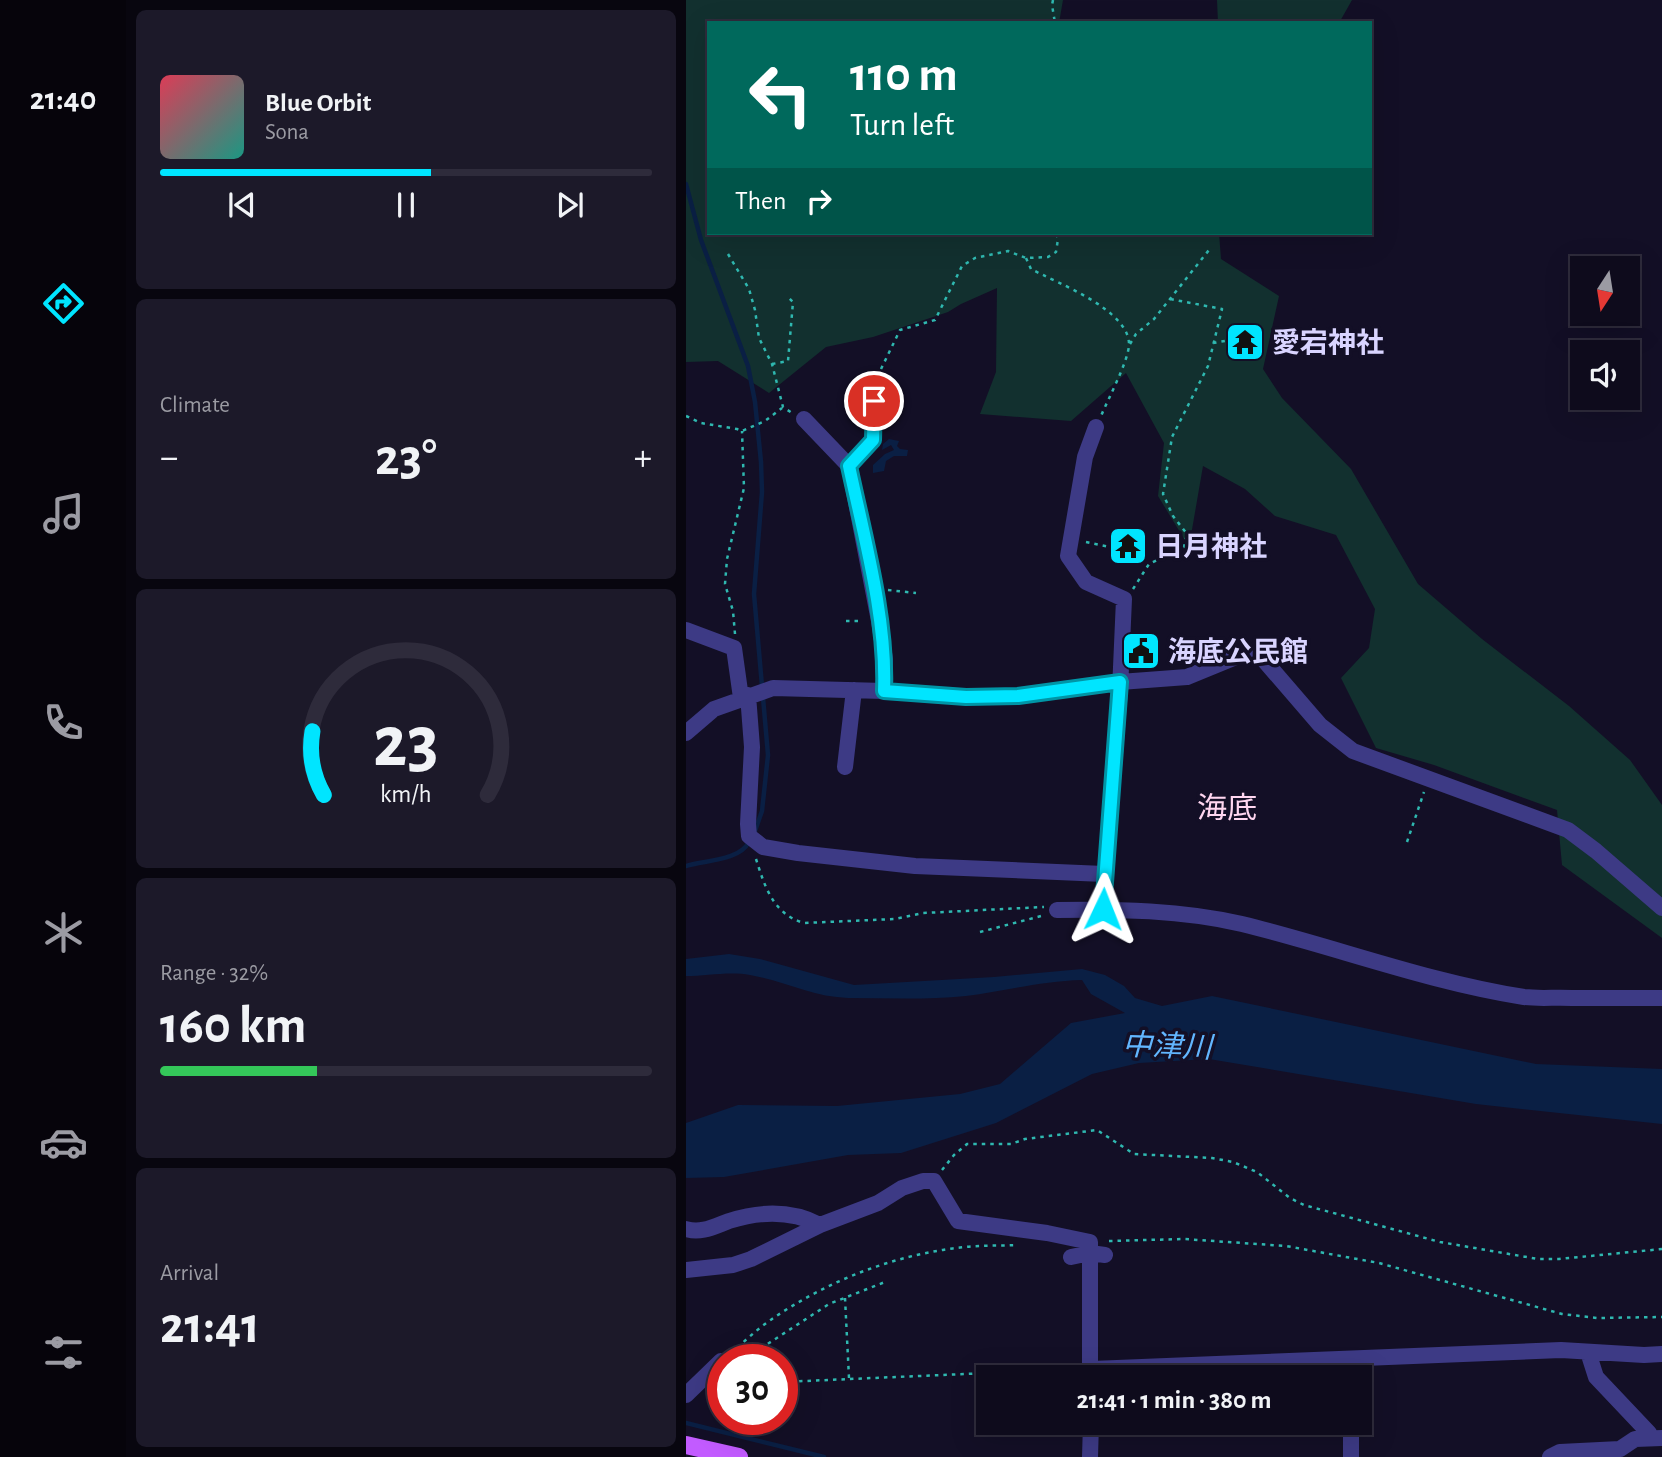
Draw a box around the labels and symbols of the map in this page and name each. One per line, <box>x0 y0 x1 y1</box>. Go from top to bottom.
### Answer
north arrow <box>1570 256 1640 326</box>
temple icon: 愛宕神社 <box>1224 321 1266 363</box>
place label: 愛宕神社 <box>1272 328 1384 358</box>
pin <box>844 371 904 431</box>
temple icon: 日月神社 <box>1107 525 1149 567</box>
place label: 日月神社 <box>1155 532 1267 562</box>
public building icon: 海底公民館 <box>1120 630 1162 672</box>
place label: 海底公民館 <box>1168 636 1308 667</box>
district label: 海底 <box>1197 792 1257 824</box>
position arrow <box>1066 872 1140 946</box>
water label: 中津川 <box>1121 1028 1216 1064</box>
speed limit sign: 30 <box>707 1344 798 1435</box>

